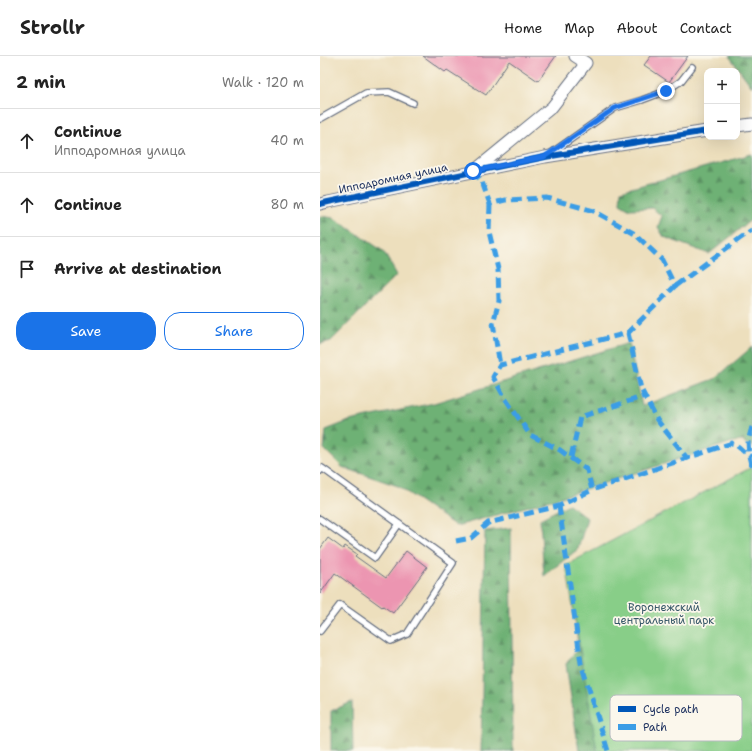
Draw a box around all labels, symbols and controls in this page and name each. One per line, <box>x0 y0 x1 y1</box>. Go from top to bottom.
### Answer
text: Strollr <box>20 15 85 40</box>
text: Home <box>504 19 543 37</box>
text: Map <box>565 19 595 37</box>
text: About <box>617 19 658 37</box>
text: Contact <box>680 19 732 37</box>
map controls <box>704 68 740 140</box>
button: + <box>704 68 740 104</box>
text: 2 min <box>16 71 66 93</box>
text: Walk · 120 m <box>222 74 304 91</box>
route end <box>657 82 675 100</box>
button: − <box>704 104 740 140</box>
text: Continue <box>54 122 122 142</box>
icon: ahead <box>16 130 38 152</box>
text: 40 m <box>270 132 304 149</box>
text: Ипподромная улица <box>54 142 186 159</box>
street label: Ипподромная улица <box>337 160 449 197</box>
route start <box>464 162 482 180</box>
icon: ahead <box>16 194 38 216</box>
text: Continue <box>54 195 122 215</box>
text: 80 m <box>270 196 304 213</box>
icon: arrive <box>16 258 38 280</box>
text: Arrive at destination <box>54 259 222 279</box>
button: Save <box>16 312 156 350</box>
button: Share <box>164 312 304 350</box>
park label: Воронежский центральный парк <box>614 600 714 628</box>
legend <box>610 695 742 741</box>
text: Cycle path <box>643 702 699 717</box>
text: Path <box>643 720 667 735</box>

